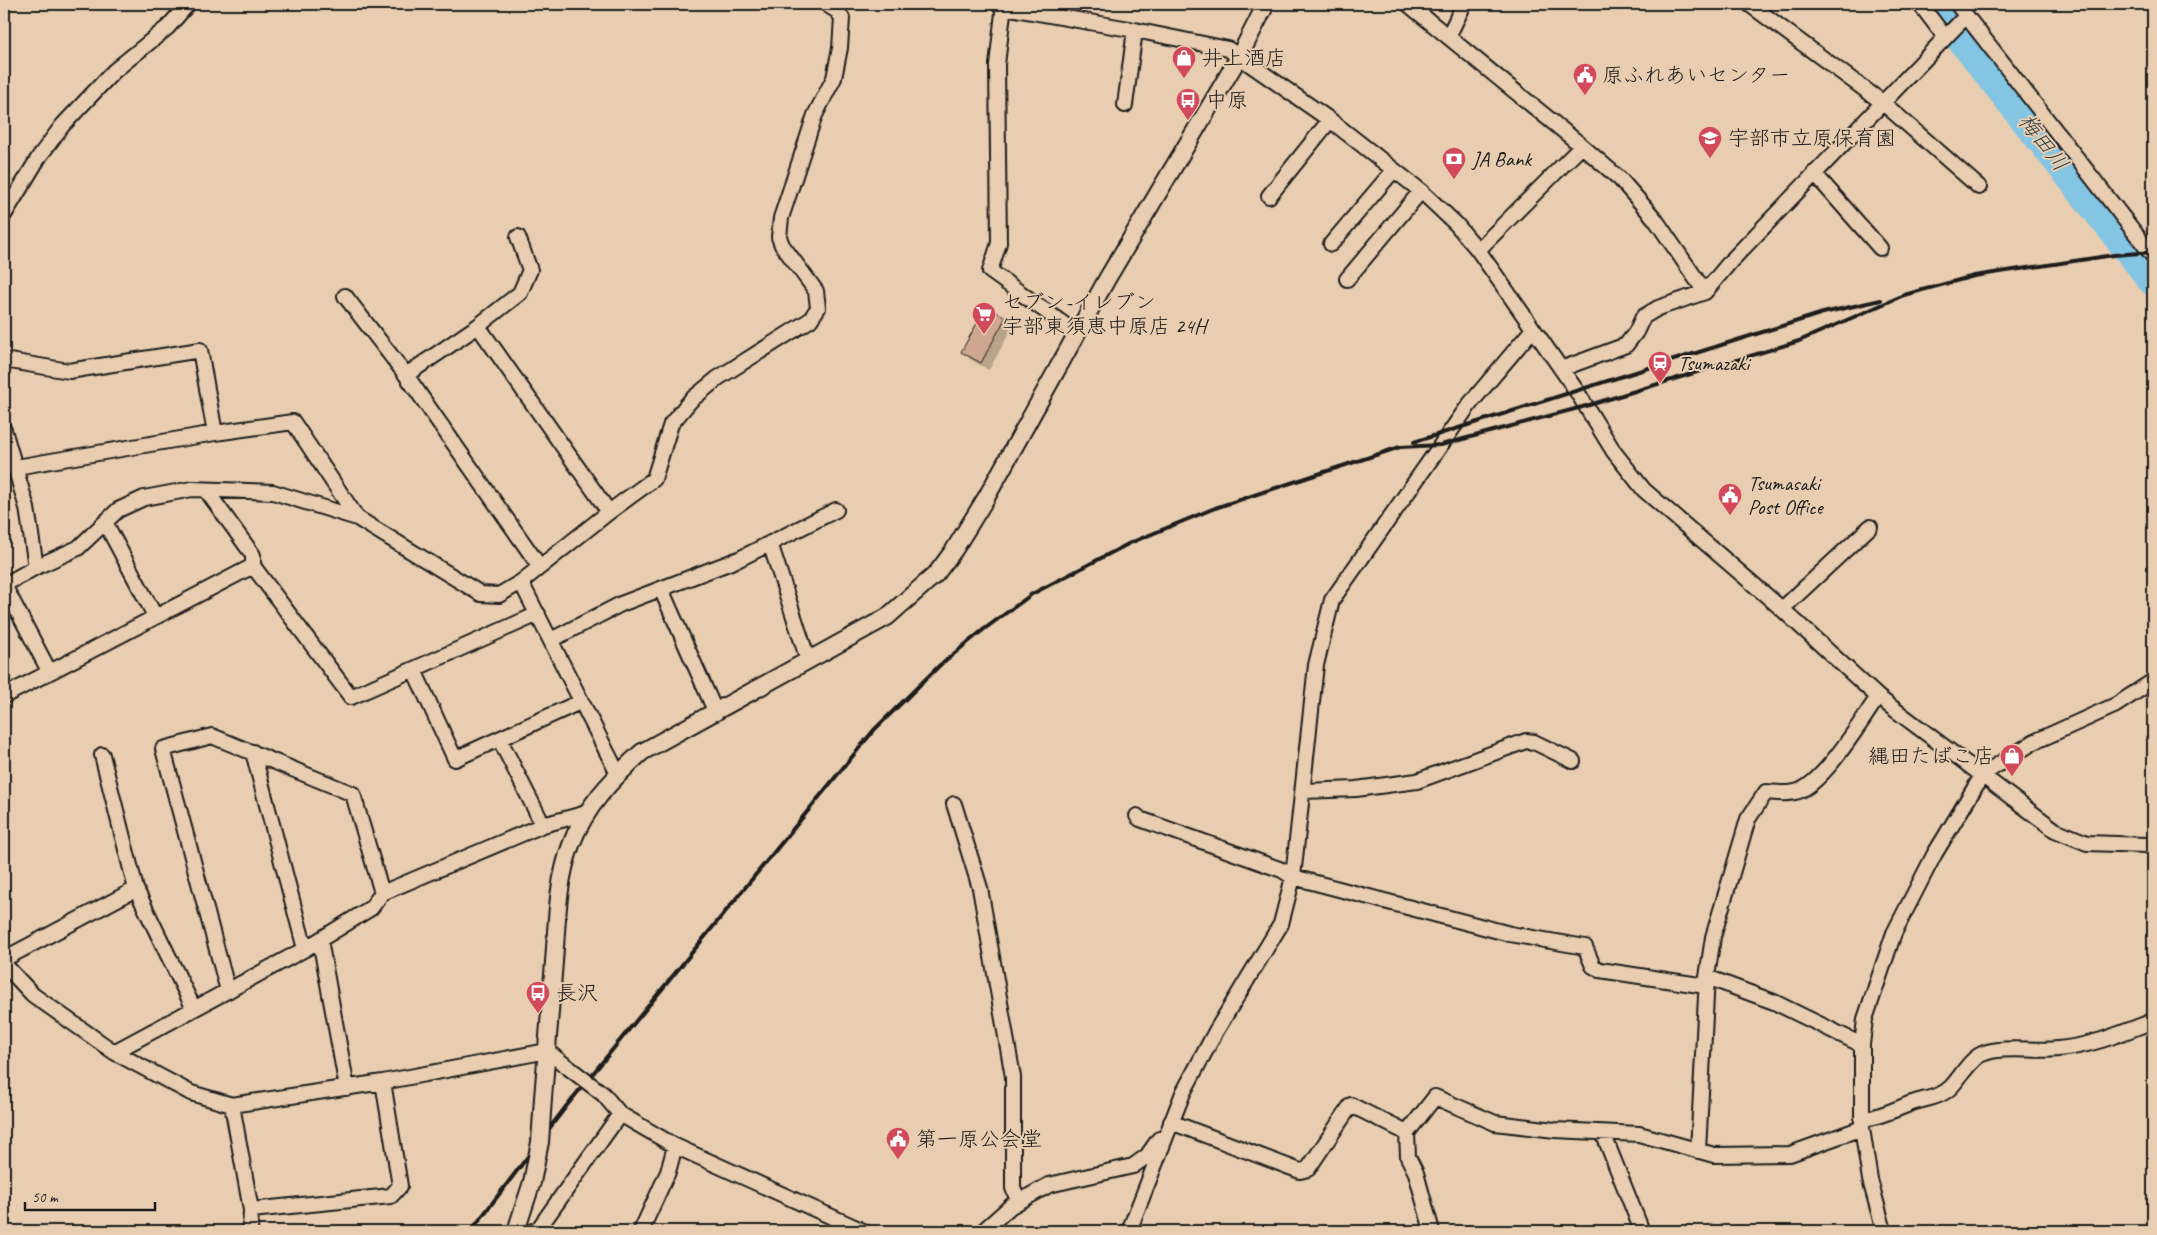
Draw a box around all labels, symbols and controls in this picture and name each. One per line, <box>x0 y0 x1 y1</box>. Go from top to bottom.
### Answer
shop icon: 井上酒店 <box>1171 45 1197 79</box>
place label: 井上酒店 <box>1202 45 1286 71</box>
public building icon: 原ふれあいセンター <box>1572 62 1598 96</box>
place label: 原ふれあいセンター <box>1602 62 1790 88</box>
bus stop icon: 中原 <box>1175 87 1201 121</box>
place label: 中原 <box>1206 87 1248 113</box>
water label: 梅田川 <box>2012 108 2075 177</box>
school or university icon: 宇部市立原保育園 <box>1697 125 1723 159</box>
place label: 宇部市立原保育園 <box>1728 125 1896 151</box>
bank icon: JA Bank <box>1441 146 1467 180</box>
place label: JA Bank <box>1471 146 1532 172</box>
place label: セブン-イレブン 宇部東須恵中原店 24H <box>1002 289 1209 339</box>
supermarket icon: セブン-イレブン 宇部東須恵中原店 24H <box>971 301 997 335</box>
station icon: Tsumazaki <box>1647 350 1673 384</box>
place label: Tsumazaki <box>1678 350 1752 376</box>
place label: Tsumasaki Post Office <box>1748 470 1825 520</box>
public building icon: Tsumasaki Post Office <box>1717 482 1743 516</box>
place label: 縄田たばこ店 <box>1868 743 1994 769</box>
shop icon: 縄田たばこ店 <box>1999 743 2025 777</box>
bus stop icon: 長沢 <box>525 980 551 1014</box>
place label: 長沢 <box>556 980 598 1006</box>
public building icon: 第一原公会堂 <box>885 1126 911 1160</box>
place label: 第一原公会堂 <box>916 1126 1042 1152</box>
scale bar <box>25 1180 155 1212</box>
text: 50 m <box>32 1188 59 1207</box>

